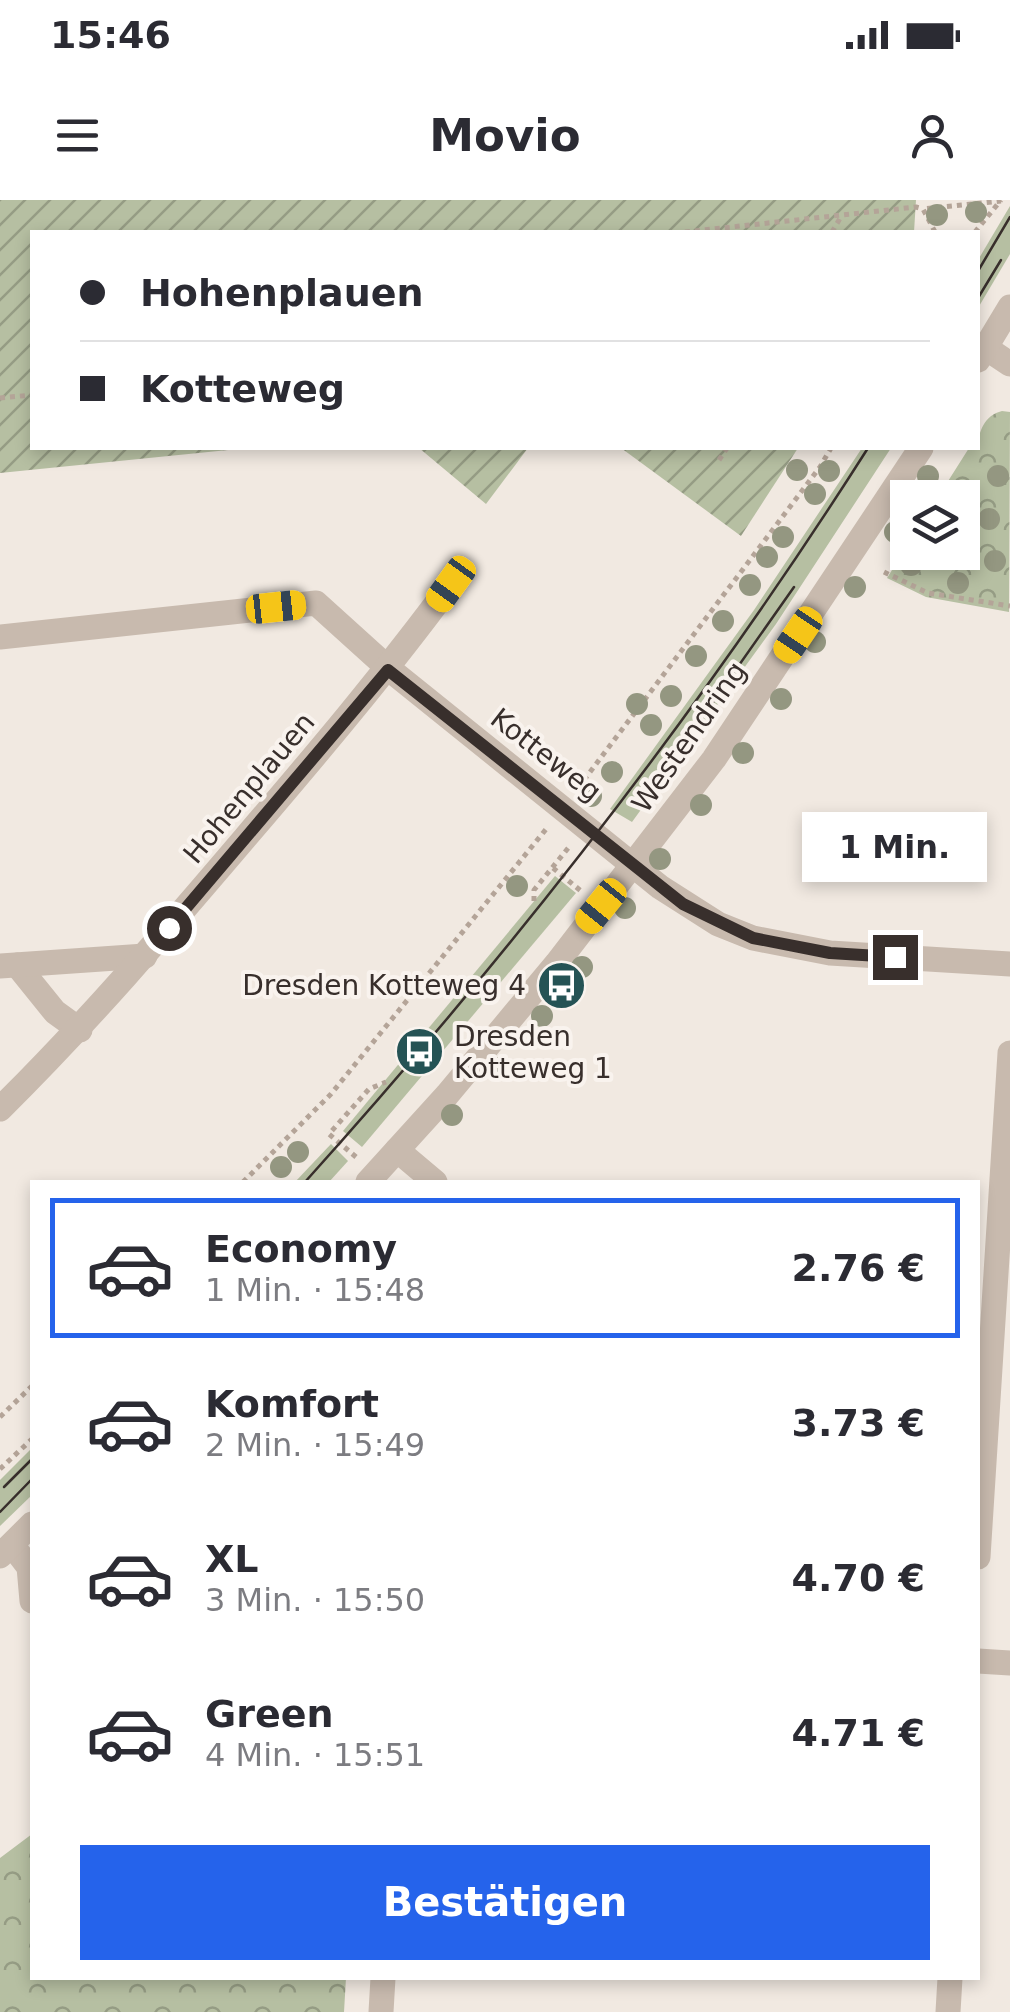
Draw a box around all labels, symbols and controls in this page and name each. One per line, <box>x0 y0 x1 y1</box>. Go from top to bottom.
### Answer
text: 15:46 <box>50 13 171 57</box>
icon: menu <box>50 108 105 163</box>
icon: person <box>905 108 960 163</box>
text: Movio <box>429 109 581 162</box>
text: Hohenplauen <box>140 271 424 315</box>
text: Kotteweg <box>140 367 345 411</box>
map controls <box>890 480 980 570</box>
button: layers <box>890 480 980 570</box>
car <box>421 551 481 617</box>
car <box>245 589 307 625</box>
car <box>769 602 827 668</box>
street label: Westendring <box>625 655 753 819</box>
street label: Kotteweg <box>484 702 608 808</box>
street label: Hohenplauen <box>176 706 322 870</box>
callout: 1 Min. <box>802 812 988 882</box>
text: 1 Min. <box>839 828 950 866</box>
car <box>570 873 632 939</box>
route start <box>147 906 192 951</box>
route end <box>873 935 918 980</box>
bus stop icon: Dresden Kotteweg 4 <box>535 959 587 1011</box>
place label: Dresden Kotteweg 4 <box>242 969 526 1002</box>
place label: Dresden Kotteweg 1 <box>454 1020 612 1085</box>
bus stop icon: Dresden Kotteweg 1 <box>393 1026 445 1078</box>
icon: car <box>85 1223 175 1313</box>
text: Economy <box>205 1227 397 1271</box>
text: 2.76 € <box>792 1246 925 1290</box>
text: 1 Min. · 15:48 <box>205 1271 425 1309</box>
icon: car <box>85 1378 175 1468</box>
text: Komfort <box>205 1382 379 1426</box>
text: 3.73 € <box>792 1401 925 1445</box>
text: 2 Min. · 15:49 <box>205 1426 425 1464</box>
icon: car <box>85 1533 175 1623</box>
text: XL <box>205 1537 259 1581</box>
text: 4.70 € <box>792 1556 925 1600</box>
text: 3 Min. · 15:50 <box>205 1581 425 1619</box>
icon: car <box>85 1688 175 1778</box>
text: Green <box>205 1692 334 1736</box>
text: 4.71 € <box>792 1711 925 1755</box>
text: 4 Min. · 15:51 <box>205 1736 425 1774</box>
button: Bestätigen <box>80 1845 930 1960</box>

